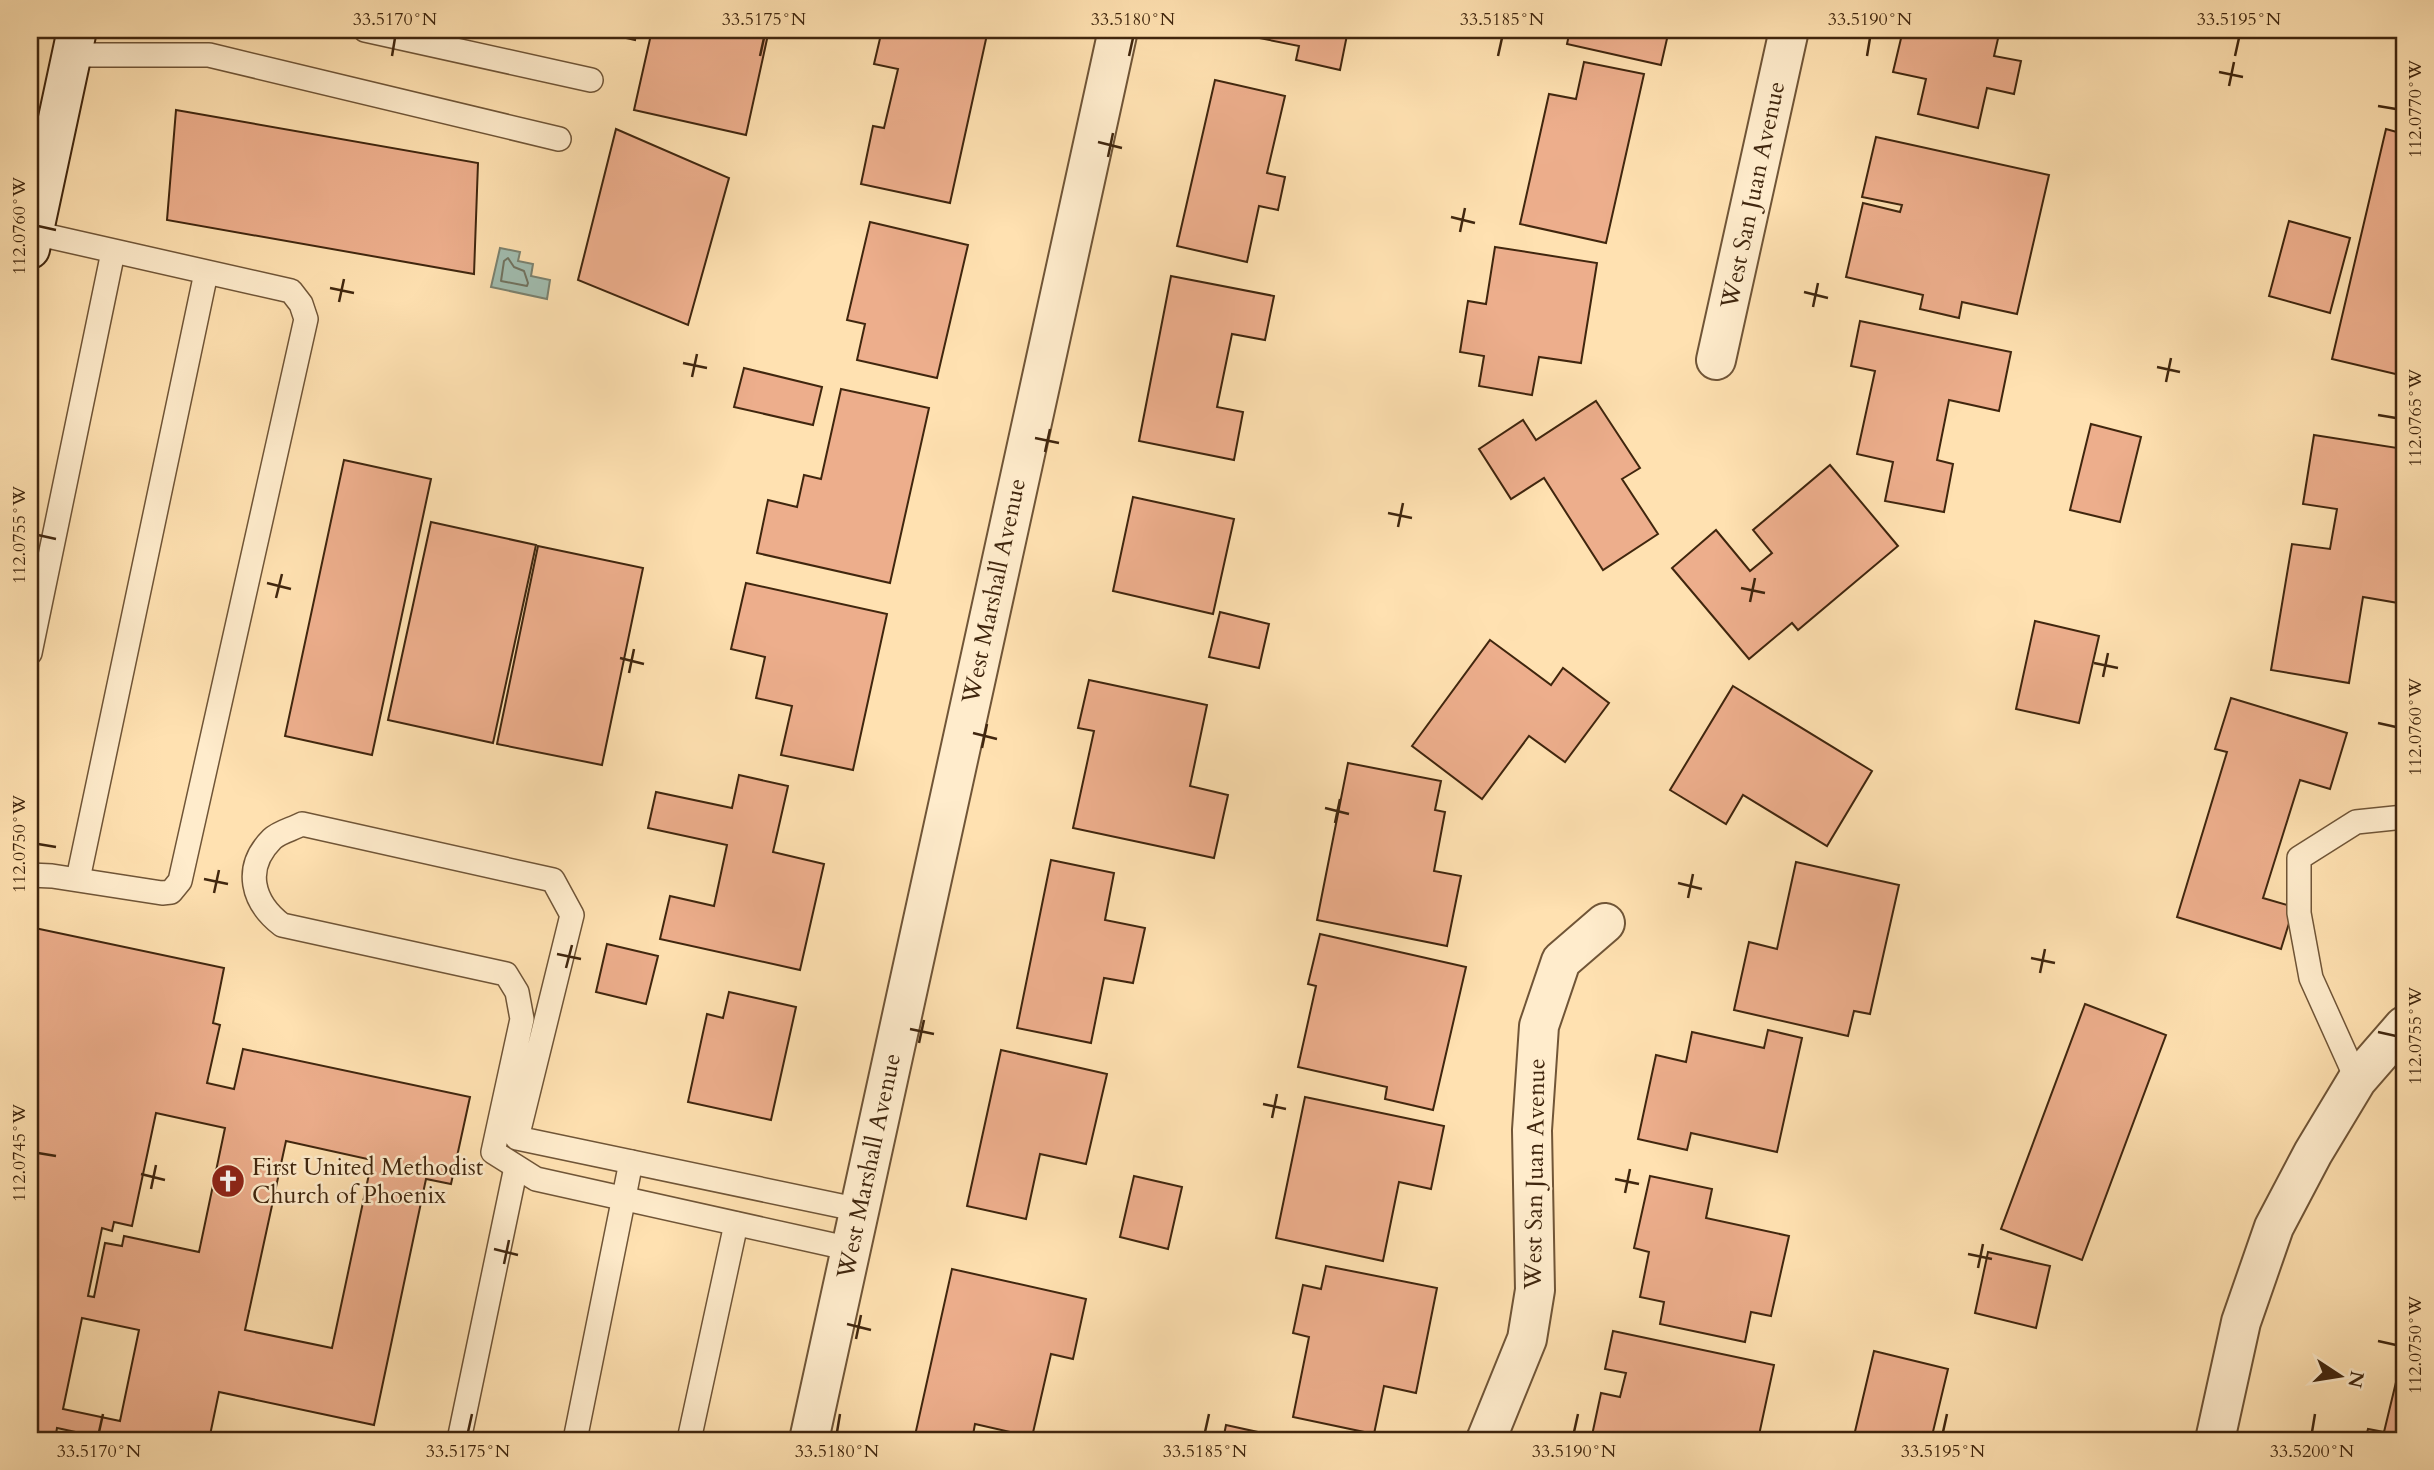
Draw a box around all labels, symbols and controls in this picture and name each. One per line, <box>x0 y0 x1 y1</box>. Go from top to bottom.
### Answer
text: 33.5170°N <box>353 7 438 32</box>
text: 33.5175°N <box>722 7 807 32</box>
text: 33.5180°N <box>1091 7 1176 32</box>
text: 33.5185°N <box>1460 7 1545 32</box>
text: 33.5190°N <box>1828 7 1913 32</box>
text: 33.5195°N <box>2197 7 2282 32</box>
text: 112.0770°W <box>2403 60 2428 158</box>
street label: West San Juan Avenue <box>1713 78 1793 313</box>
text: 112.0760°W <box>7 177 32 275</box>
text: 112.0765°W <box>2403 369 2428 467</box>
street label: West Marshall Avenue <box>954 475 1034 708</box>
text: 112.0755°W <box>7 486 32 584</box>
text: 112.0760°W <box>2403 678 2428 776</box>
text: 112.0750°W <box>7 795 32 893</box>
text: 112.0755°W <box>2403 987 2428 1085</box>
street label: West Marshall Avenue <box>829 1050 909 1283</box>
street label: West San Juan Avenue <box>1516 1058 1554 1291</box>
text: 112.0745°W <box>7 1104 32 1202</box>
place label: First United Methodist Church of Phoenix <box>252 1151 484 1212</box>
church icon: First United Methodist Church of Phoenix <box>209 1162 247 1200</box>
text: 112.0750°W <box>2403 1296 2428 1394</box>
north arrow <box>2304 1340 2374 1410</box>
text: N <box>2341 1369 2370 1391</box>
text: 33.5170°N <box>57 1439 142 1464</box>
text: 33.5175°N <box>426 1439 511 1464</box>
text: 33.5180°N <box>795 1439 880 1464</box>
text: 33.5185°N <box>1163 1439 1248 1464</box>
text: 33.5190°N <box>1532 1439 1617 1464</box>
text: 33.5195°N <box>1901 1439 1986 1464</box>
text: 33.5200°N <box>2270 1439 2355 1464</box>

